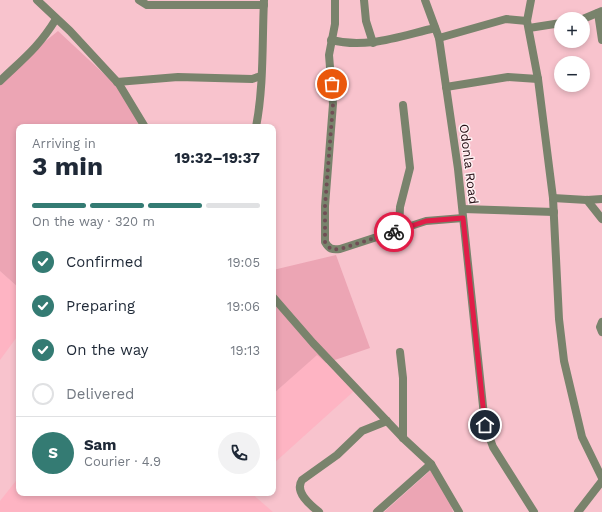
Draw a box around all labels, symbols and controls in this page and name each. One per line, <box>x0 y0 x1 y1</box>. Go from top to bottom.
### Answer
map controls <box>554 12 590 92</box>
button: + <box>554 12 590 48</box>
button: − <box>554 56 590 92</box>
pin <box>315 67 349 101</box>
icon: bag <box>321 73 343 95</box>
street label: Odonla Road <box>457 123 481 205</box>
text: Arriving in <box>32 136 96 151</box>
text: 19:32–19:37 <box>174 149 260 167</box>
text: 3 min <box>32 151 103 181</box>
courier <box>374 212 414 252</box>
text: On the way · 320 m <box>32 214 155 229</box>
icon: bike <box>383 221 405 243</box>
icon: check <box>32 251 54 273</box>
text: Confirmed <box>66 253 143 271</box>
text: 19:05 <box>227 255 260 270</box>
icon: check <box>32 295 54 317</box>
text: Preparing <box>66 297 135 315</box>
text: 19:06 <box>227 299 260 314</box>
icon: check <box>32 339 54 361</box>
text: On the way <box>66 341 148 359</box>
text: 19:13 <box>230 343 260 358</box>
text: Delivered <box>66 385 134 403</box>
pin <box>468 408 502 442</box>
icon: home <box>474 414 496 436</box>
button: phone <box>218 432 260 474</box>
text: Sam <box>84 436 116 454</box>
text: S <box>48 444 58 462</box>
text: Courier · 4.9 <box>84 454 161 469</box>

